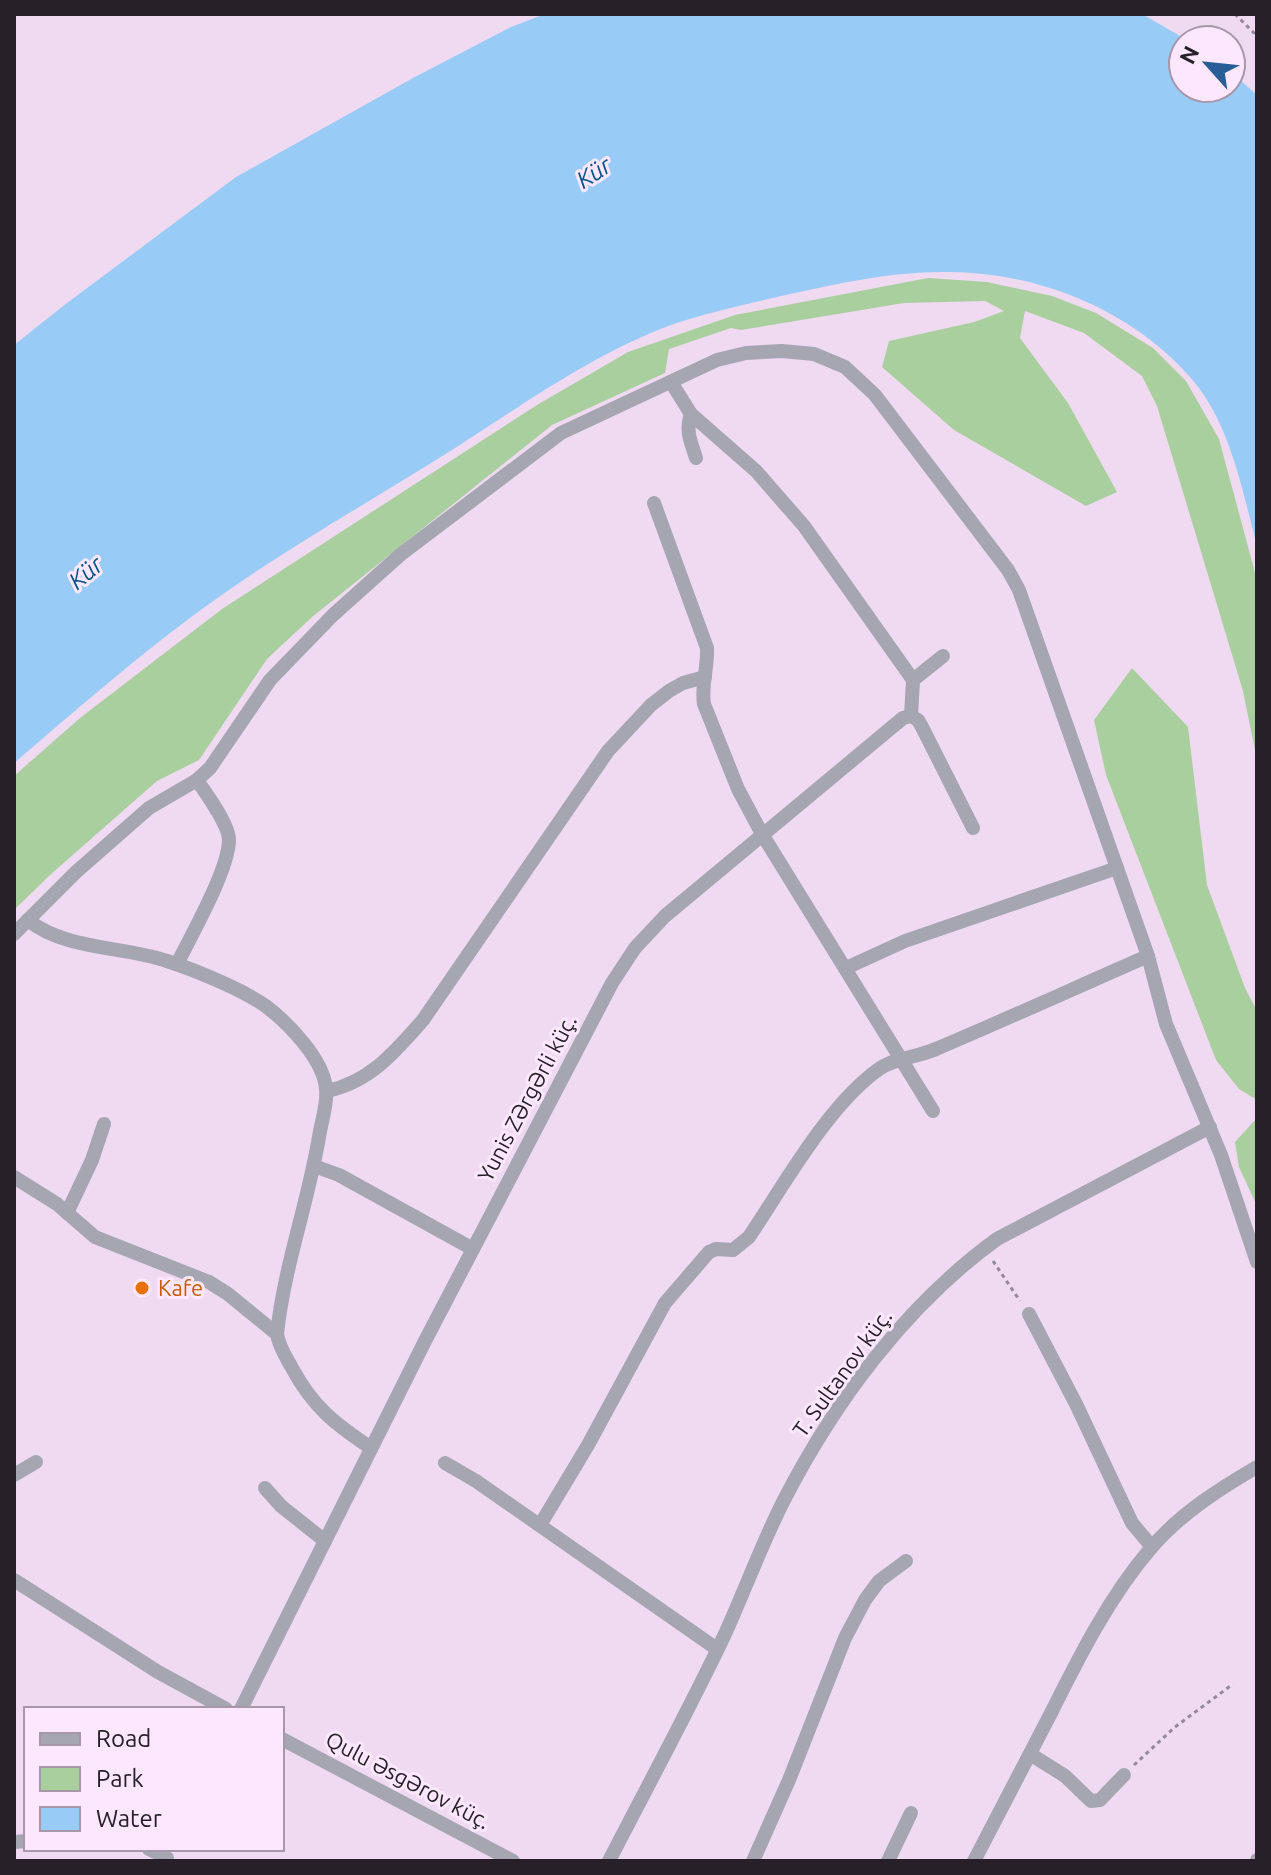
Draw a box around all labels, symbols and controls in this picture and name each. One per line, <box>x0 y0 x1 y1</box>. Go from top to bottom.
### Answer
north arrow <box>1167 24 1247 104</box>
text: N <box>1174 42 1204 68</box>
water label: Kür <box>571 151 617 194</box>
water label: Kür <box>63 550 109 595</box>
street label: Yunis Zərgərli küç. <box>472 1010 581 1185</box>
place label: Kafe <box>158 1275 203 1300</box>
marker: Kafe <box>133 1279 151 1297</box>
street label: T. Sultanov küç. <box>787 1304 896 1441</box>
legend <box>24 1707 284 1851</box>
text: Road <box>96 1725 151 1752</box>
street label: Qulu Əsgərov küç. <box>322 1726 495 1833</box>
text: Park <box>96 1765 144 1792</box>
text: Water <box>96 1805 162 1832</box>

